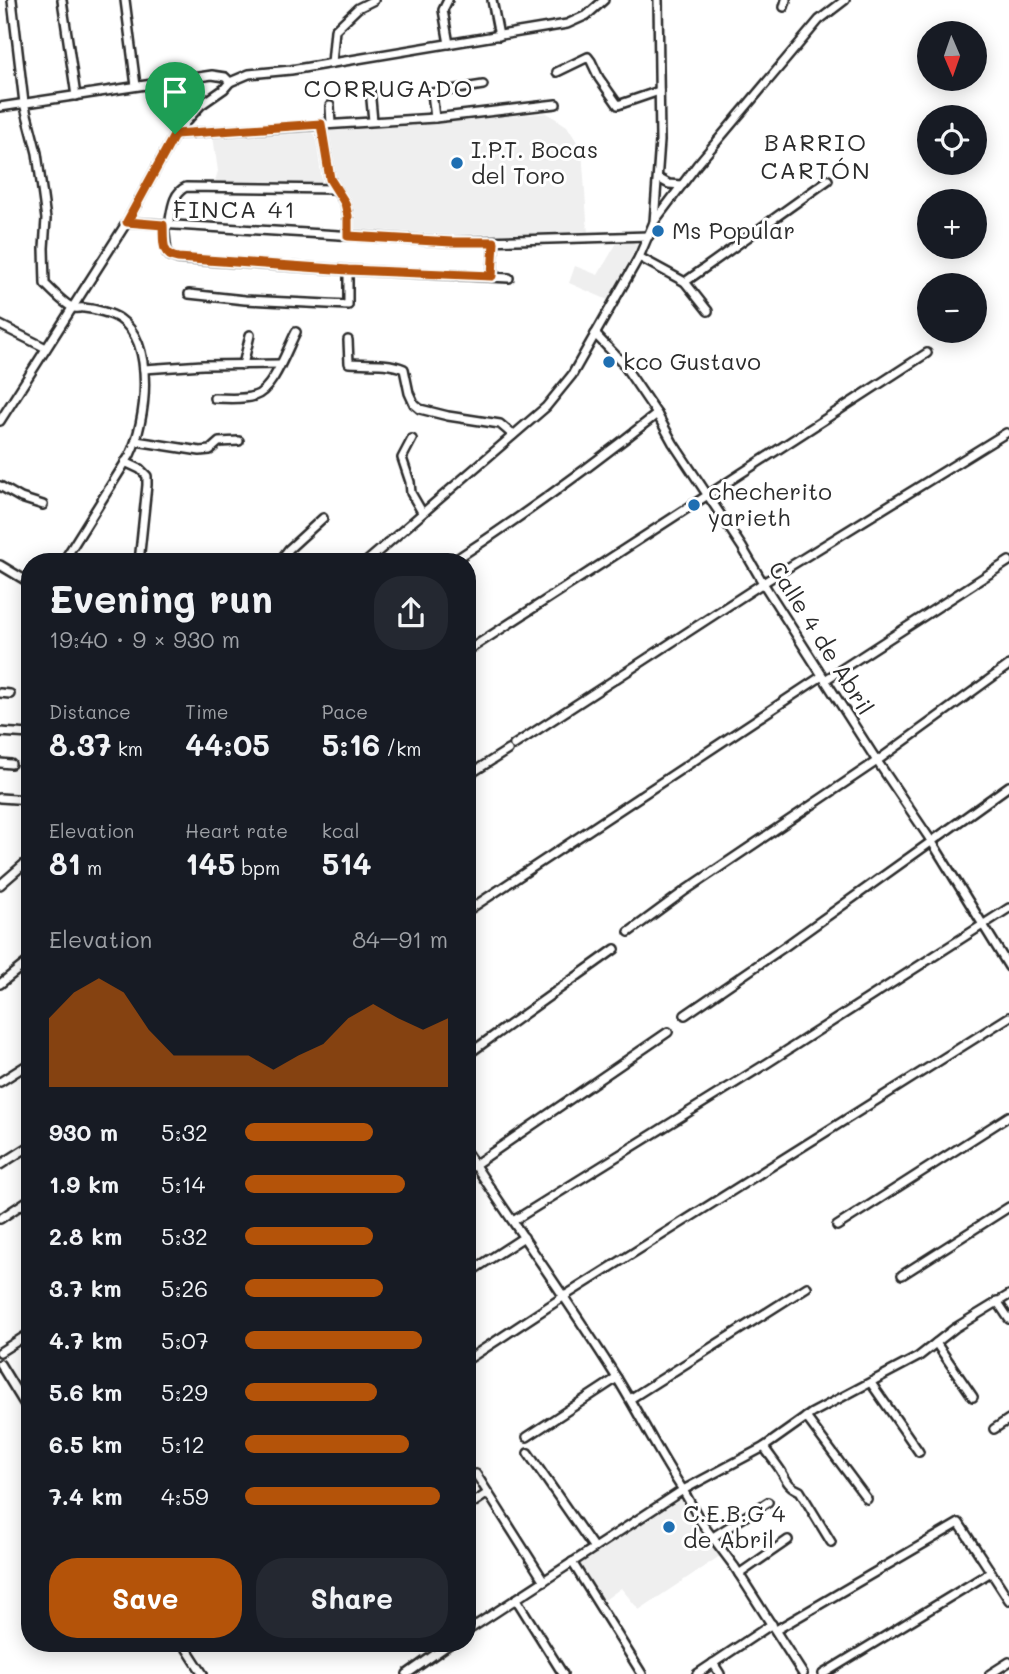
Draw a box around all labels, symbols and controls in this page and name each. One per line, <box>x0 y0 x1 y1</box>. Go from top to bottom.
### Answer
north arrow <box>917 21 987 91</box>
map controls <box>917 21 987 343</box>
pin <box>145 62 205 134</box>
district label: CORRUGADO <box>304 72 474 103</box>
icon: arrive <box>156 73 194 111</box>
button: locate <box>917 105 987 175</box>
district label: BARRIO CARTÓN <box>760 126 872 185</box>
place label: I.P.T. Bocas del Toro <box>471 134 598 190</box>
marker: I.P.T. Bocas del Toro <box>449 155 465 171</box>
button: + <box>917 189 987 259</box>
district label: FINCA 41 <box>173 193 297 224</box>
place label: Ms Popular <box>672 215 795 245</box>
marker: Ms Popular <box>650 223 666 239</box>
button: − <box>917 273 987 343</box>
place label: kco Gustavo <box>623 346 761 376</box>
marker: kco Gustavo <box>601 354 617 370</box>
place label: checherito yarieth <box>708 476 832 532</box>
marker: checherito yarieth <box>686 497 702 513</box>
street label: Calle 4 de Abril <box>763 555 881 720</box>
text: Evening run <box>49 573 273 623</box>
button: share <box>374 576 448 650</box>
text: 19:40 · 9 × 930 m <box>49 624 240 654</box>
text: Distance <box>49 699 131 724</box>
text: Time <box>185 699 229 724</box>
text: Pace <box>322 699 368 724</box>
text: 8.37 <box>49 724 112 764</box>
text: 44:05 <box>185 724 270 764</box>
text: 5:16 <box>322 724 380 764</box>
text: km <box>112 736 143 761</box>
text: /km <box>380 736 421 761</box>
text: Elevation <box>49 818 134 843</box>
text: Heart rate <box>185 818 288 843</box>
text: kcal <box>322 818 360 843</box>
text: 81 <box>49 843 81 883</box>
text: 145 <box>185 843 235 883</box>
text: 514 <box>322 843 372 883</box>
text: m <box>81 855 102 880</box>
text: bpm <box>235 855 280 880</box>
text: Elevation <box>49 924 152 954</box>
text: 84–91 m <box>352 924 448 954</box>
text: 930 m <box>49 1117 118 1147</box>
text: 5:32 <box>161 1117 208 1147</box>
text: 1.9 km <box>49 1169 119 1199</box>
text: 5:14 <box>161 1169 205 1199</box>
text: 2.8 km <box>49 1221 122 1251</box>
text: 5:32 <box>161 1221 208 1251</box>
text: 3.7 km <box>49 1273 122 1303</box>
text: 5:26 <box>161 1273 208 1303</box>
text: 4.7 km <box>49 1325 122 1355</box>
text: 5:07 <box>161 1325 209 1355</box>
text: 5.6 km <box>49 1377 122 1407</box>
text: 5:29 <box>161 1377 208 1407</box>
text: 6.5 km <box>49 1429 122 1459</box>
text: 5:12 <box>161 1429 205 1459</box>
text: 7.4 km <box>49 1481 122 1511</box>
text: 4:59 <box>161 1481 209 1511</box>
place label: C.E.B.G 4 de Abril <box>683 1498 786 1554</box>
marker: C.E.B.G 4 de Abril <box>661 1519 677 1535</box>
button: Save <box>49 1558 242 1638</box>
button: Share <box>256 1558 448 1638</box>

